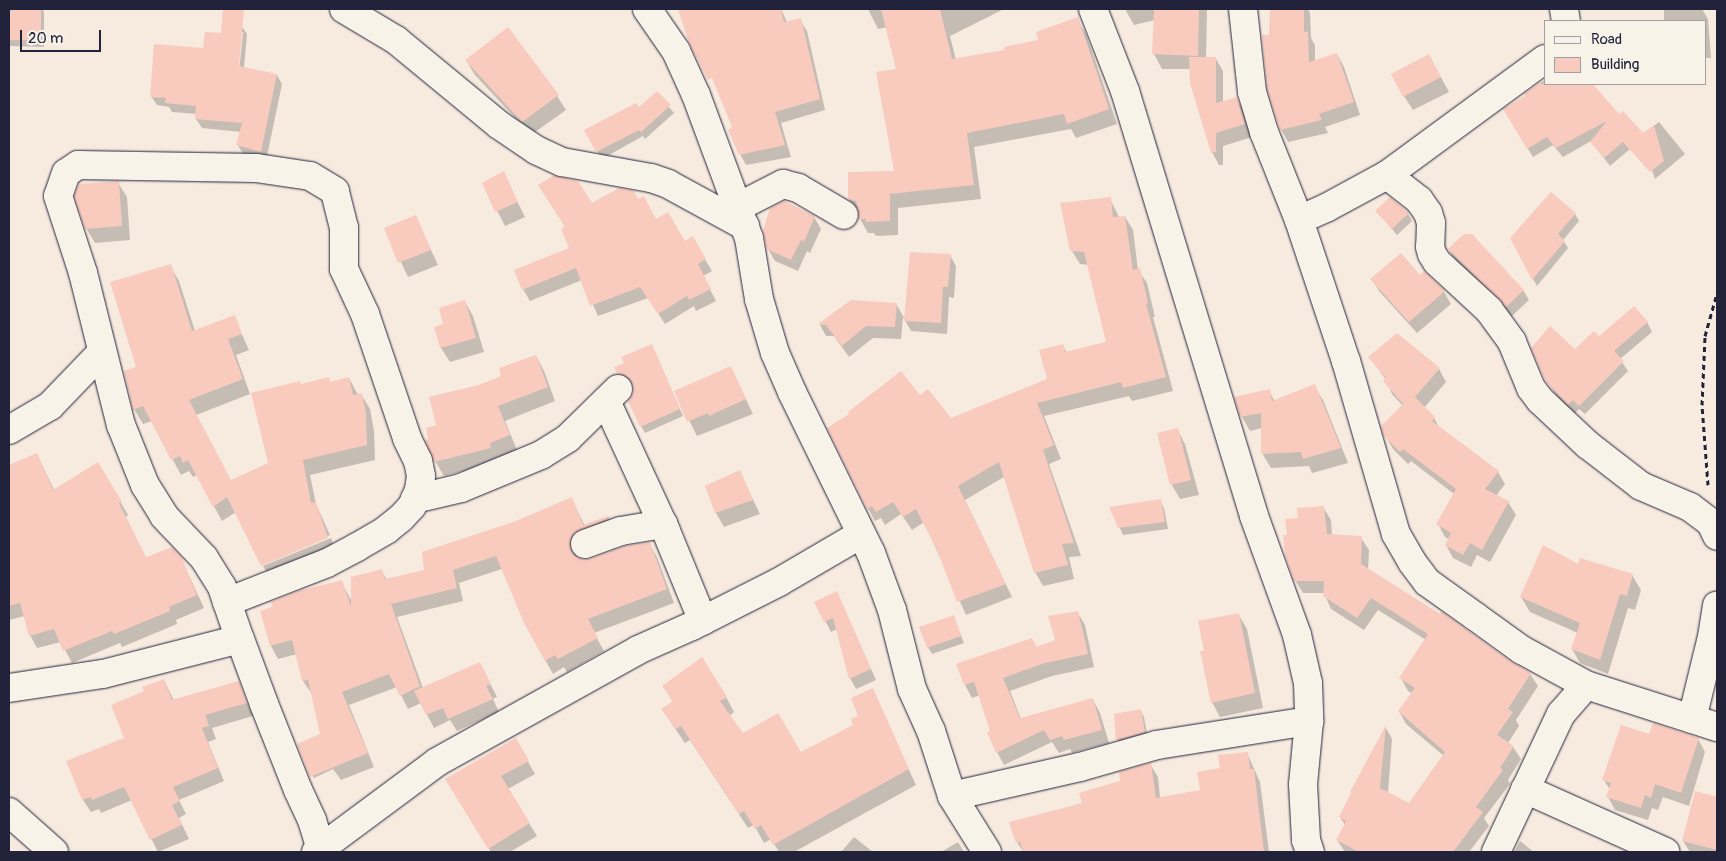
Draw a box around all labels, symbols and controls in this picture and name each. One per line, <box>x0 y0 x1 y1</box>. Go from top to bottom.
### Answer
scale bar <box>22 20 104 52</box>
legend <box>1544 20 1706 85</box>
text: 20 m <box>28 29 63 48</box>
text: Road <box>1591 30 1622 49</box>
text: Building <box>1591 55 1639 74</box>

